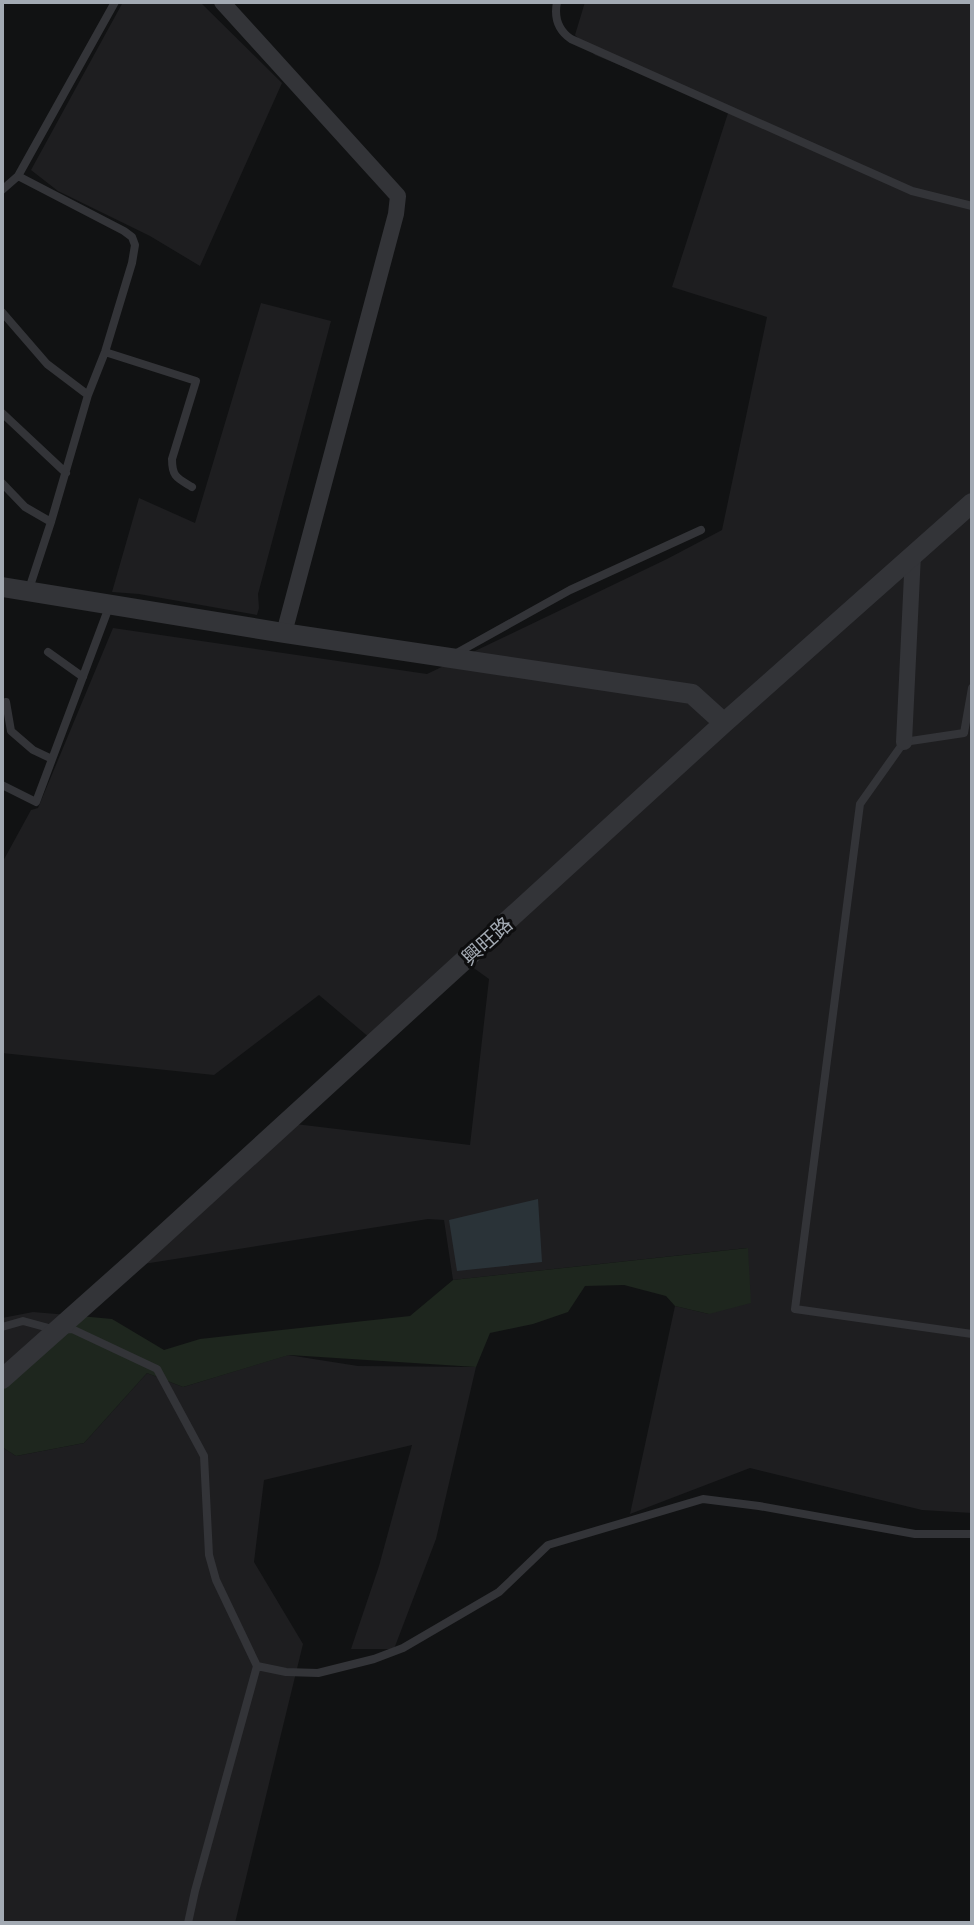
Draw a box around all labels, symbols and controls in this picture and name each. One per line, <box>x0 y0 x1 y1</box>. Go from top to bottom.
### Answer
street label: 興旺路 <box>454 909 519 972</box>

